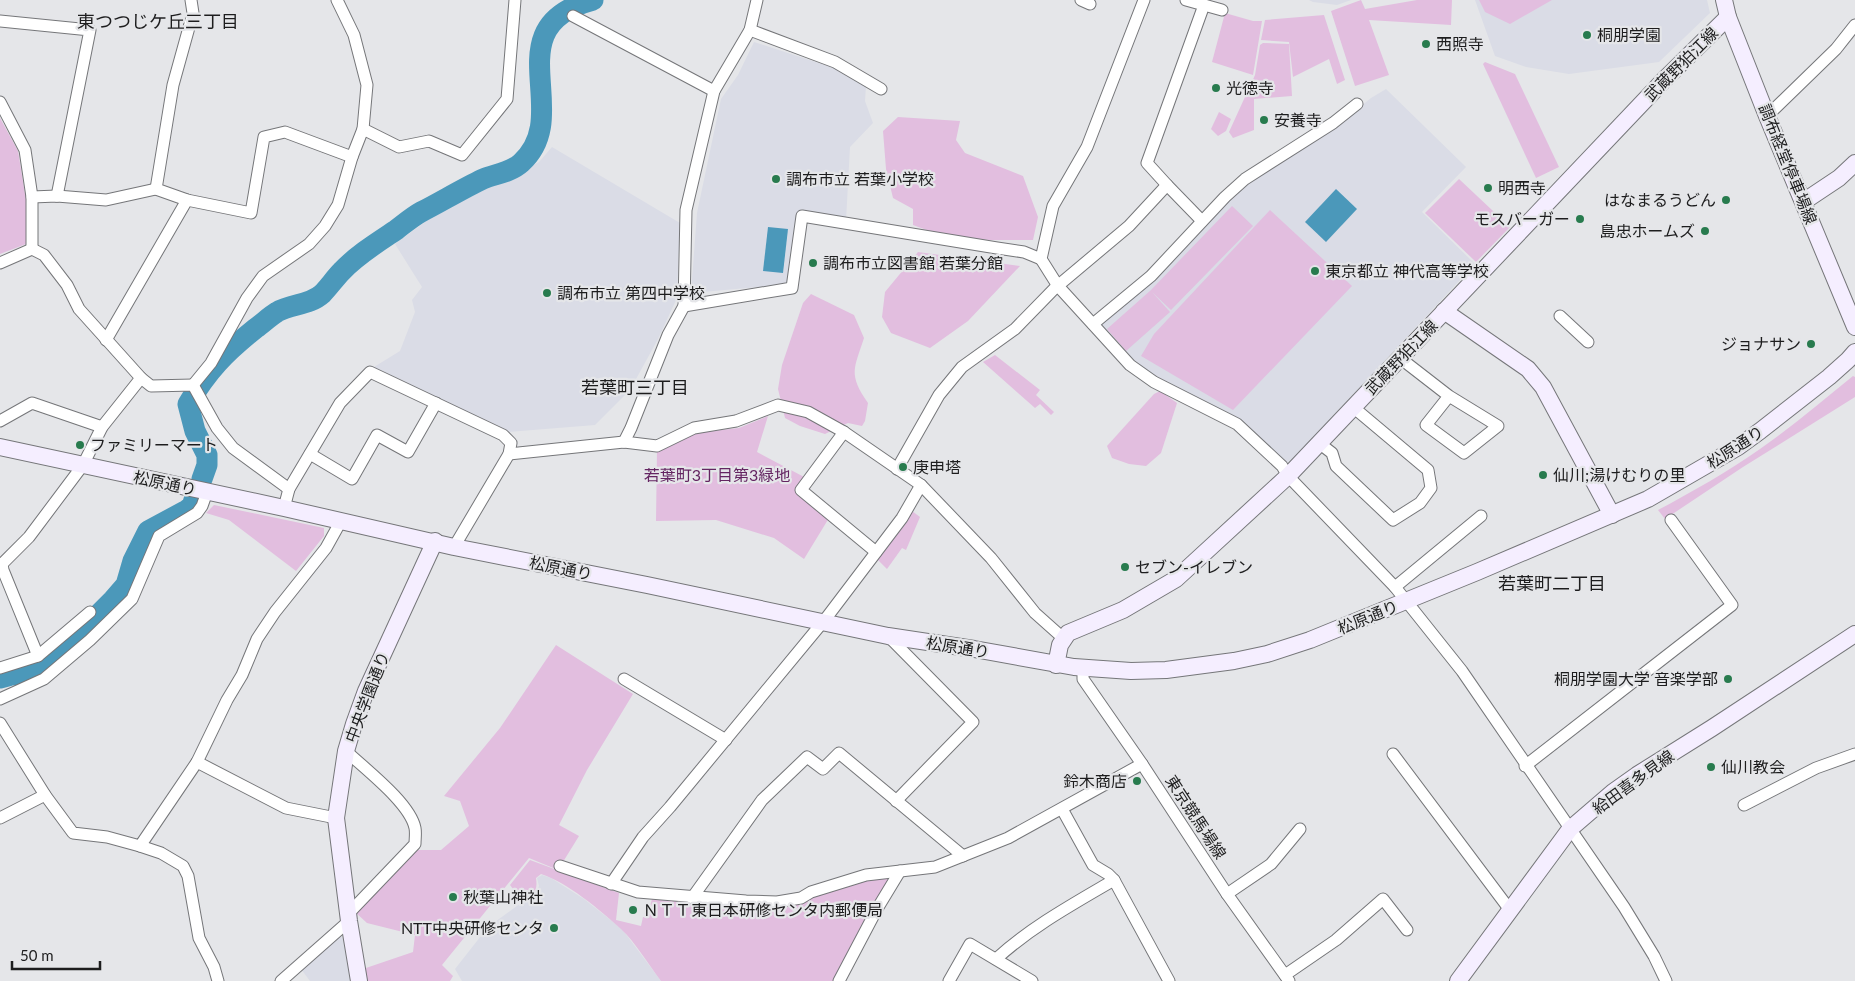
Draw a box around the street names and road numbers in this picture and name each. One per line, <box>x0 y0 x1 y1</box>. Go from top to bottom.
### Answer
street label: 武蔵野狛江線 <box>1640 23 1721 104</box>
street label: 調布経堂停車場線 <box>1756 101 1821 227</box>
street label: 武蔵野狛江線 <box>1360 316 1441 398</box>
street label: 松原通り <box>1703 421 1767 472</box>
street label: 松原通り <box>132 467 198 498</box>
street label: 松原通り <box>528 552 594 583</box>
street label: 松原通り <box>1335 596 1401 637</box>
street label: 松原通り <box>925 632 991 661</box>
street label: 中央学園通り <box>340 649 393 745</box>
street label: 給田喜多見線 <box>1588 746 1677 817</box>
street label: 東京競馬場線 <box>1162 771 1231 862</box>

